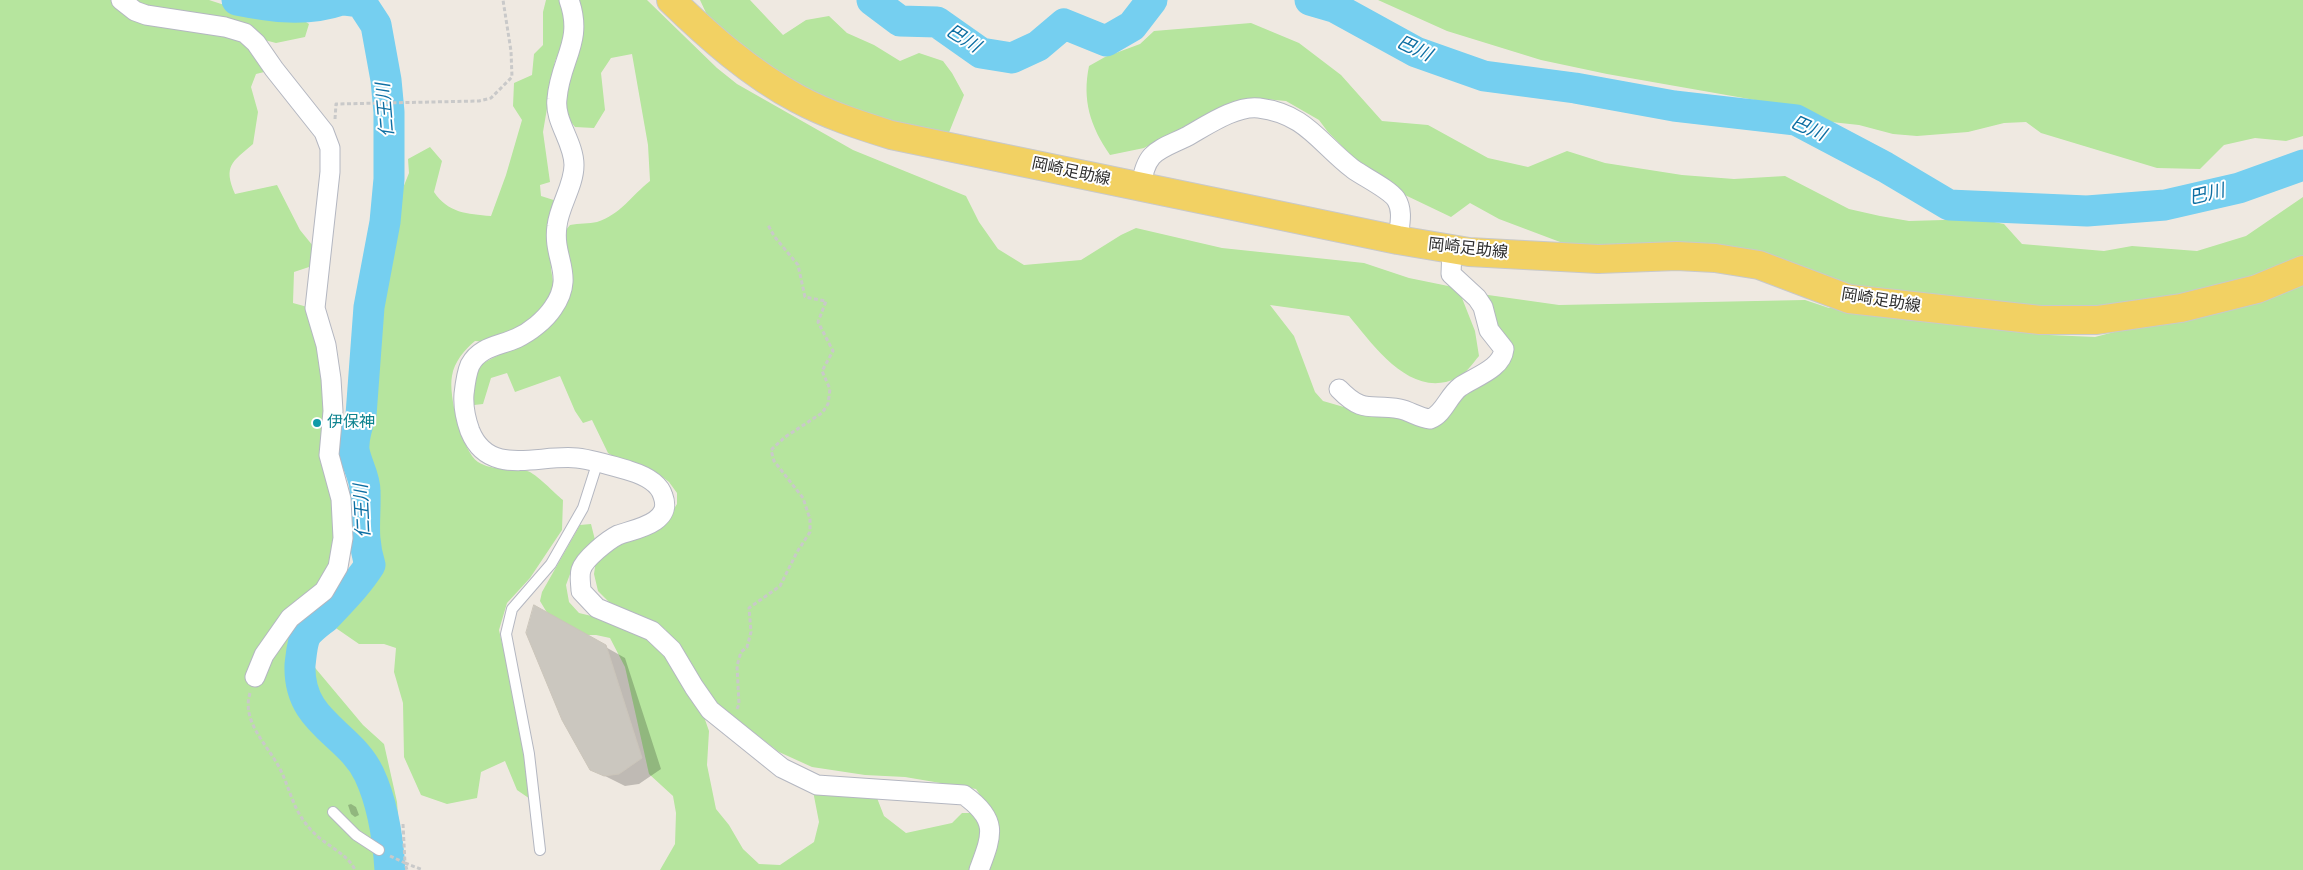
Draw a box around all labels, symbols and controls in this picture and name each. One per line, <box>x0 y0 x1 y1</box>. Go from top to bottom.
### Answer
water label: 巴川 <box>942 20 984 58</box>
water label: 巴川 <box>1393 32 1435 66</box>
water label: 仁王川 <box>373 82 399 138</box>
water label: 巴川 <box>1787 112 1829 146</box>
street label: 岡崎足助線 <box>1030 154 1112 190</box>
water label: 巴川 <box>2187 180 2227 210</box>
street label: 岡崎足助線 <box>1427 235 1509 263</box>
street label: 岡崎足助線 <box>1840 285 1922 317</box>
place label: 伊保神 <box>327 413 375 433</box>
marker: 伊保神 <box>311 417 323 429</box>
water label: 仁王川 <box>351 483 375 539</box>

